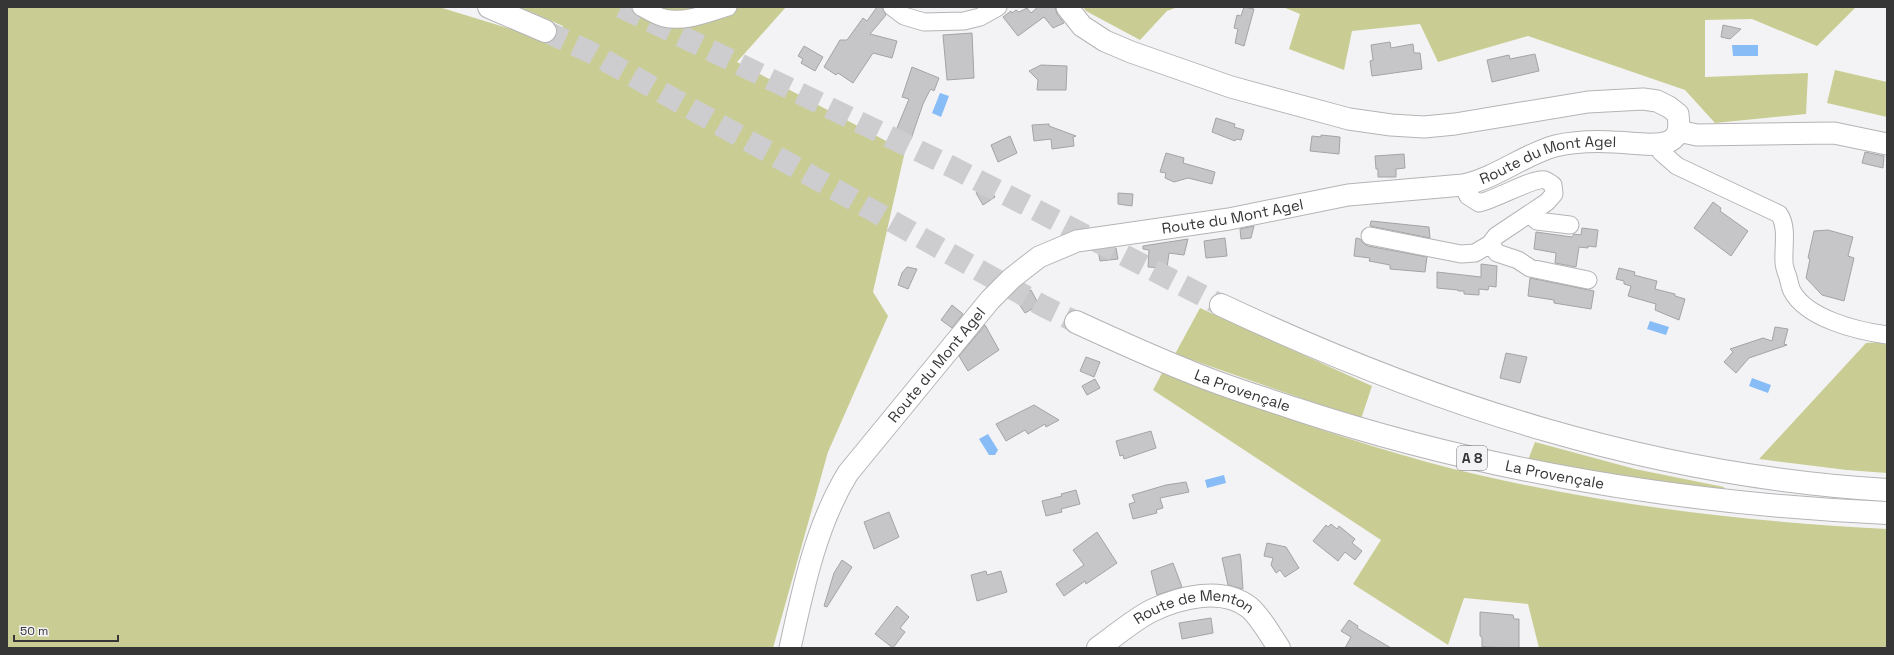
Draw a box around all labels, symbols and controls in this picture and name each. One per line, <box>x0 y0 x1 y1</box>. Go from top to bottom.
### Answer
street label: Route du Mont Agel <box>1477 132 1616 188</box>
street label: Route du Mont Agel <box>1160 194 1305 238</box>
street label: Route du Mont Agel <box>883 303 989 426</box>
street label: La Provençale <box>1192 365 1293 415</box>
road number: A 8 <box>1457 446 1487 470</box>
street label: La Provençale <box>1504 456 1606 493</box>
street label: Route de Menton <box>1130 585 1258 628</box>
scale bar <box>14 617 118 643</box>
text: 50 m <box>20 623 48 639</box>

